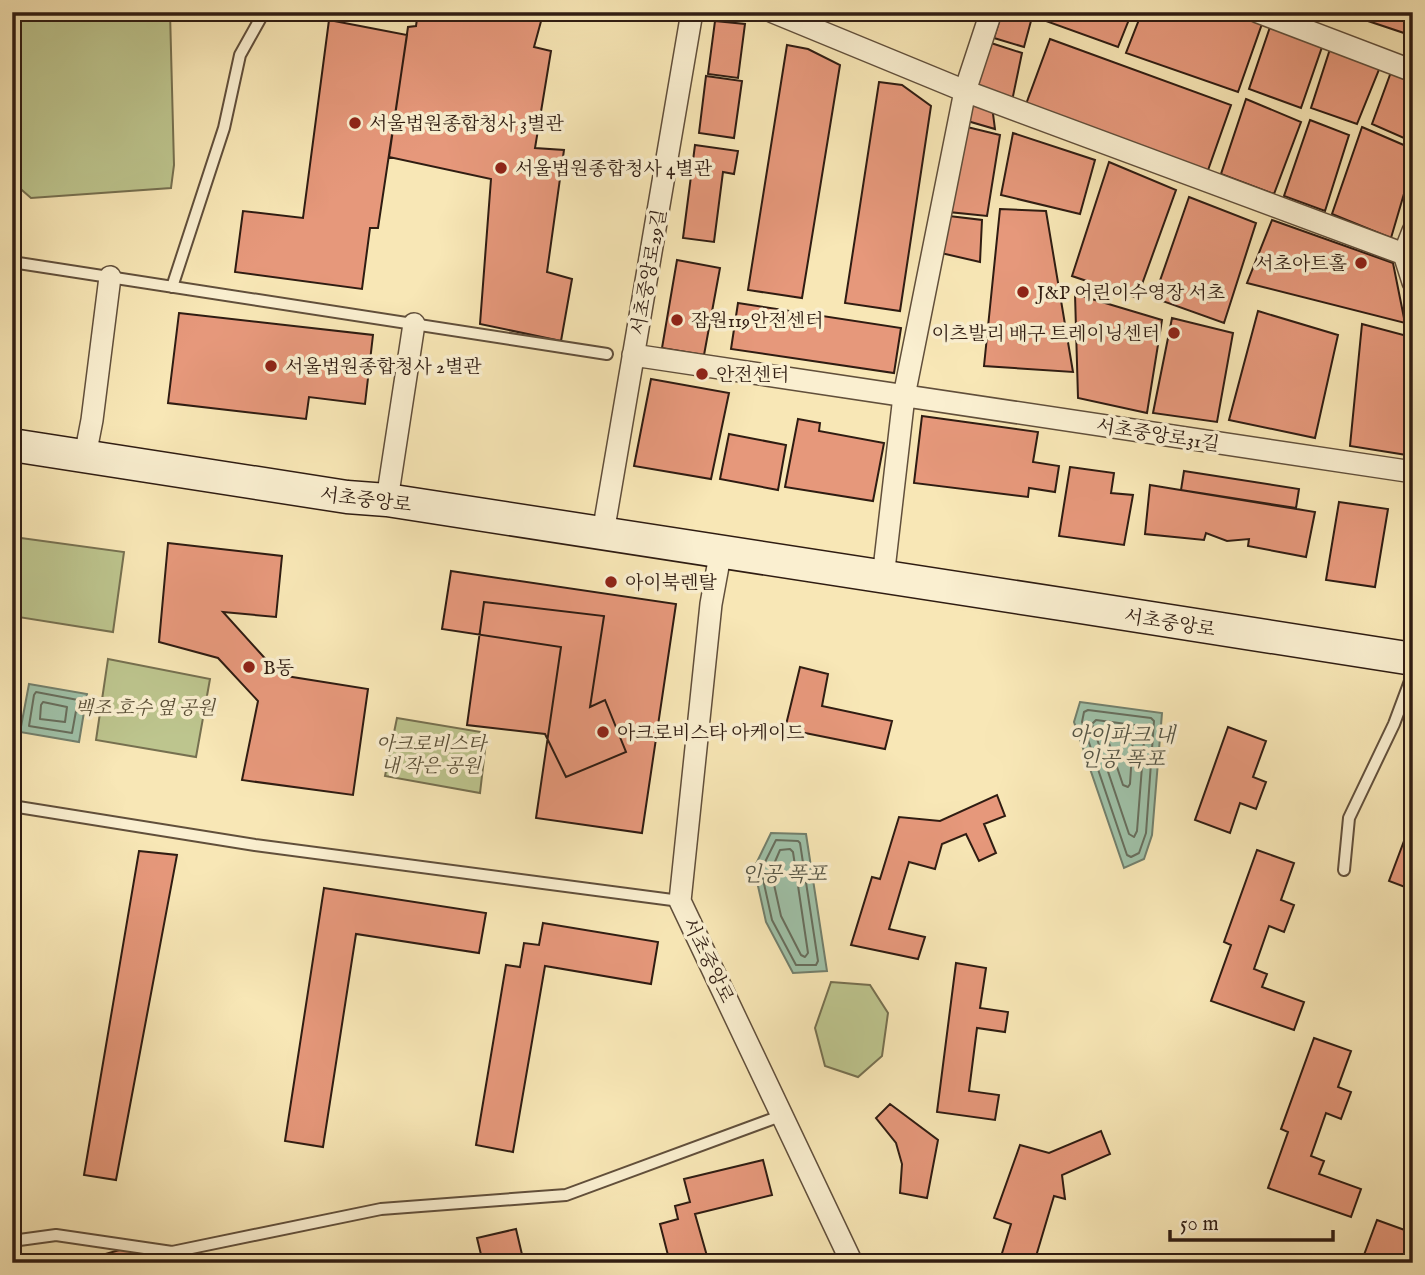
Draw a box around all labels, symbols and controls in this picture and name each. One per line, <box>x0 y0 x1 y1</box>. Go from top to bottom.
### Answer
place label: 서울법원종합청사 3별관 <box>369 113 564 137</box>
marker: 서울법원종합청사 3별관 <box>347 115 363 131</box>
place label: 서울법원종합청사 4별관 <box>515 158 713 182</box>
marker: 서울법원종합청사 4별관 <box>493 160 509 176</box>
street label: 서초중앙로29길 <box>627 208 673 337</box>
place label: 서초아트홀 <box>1255 253 1347 277</box>
marker: 서초아트홀 <box>1353 255 1369 271</box>
place label: J&P 어린이수영장 서초 <box>1035 282 1225 306</box>
marker: J&P 어린이수영장 서초 <box>1015 284 1031 300</box>
place label: 잠원119안전센터 <box>691 310 824 334</box>
marker: 잠원119안전센터 <box>669 312 685 328</box>
place label: 이츠발리 배구 트레이닝센터 <box>931 323 1160 347</box>
marker: 이츠발리 배구 트레이닝센터 <box>1166 325 1182 341</box>
place label: 서울법원종합청사 2별관 <box>285 356 482 380</box>
marker: 서울법원종합청사 2별관 <box>263 358 279 374</box>
place label: 안전센터 <box>716 364 789 388</box>
marker: 안전센터 <box>694 366 710 382</box>
street label: 서초중앙로31길 <box>1094 414 1221 458</box>
street label: 서초중앙로 <box>319 483 413 518</box>
place label: 아이북렌탈 <box>625 572 717 596</box>
marker: 아이북렌탈 <box>603 574 619 590</box>
street label: 서초중앙로 <box>1122 605 1217 643</box>
place label: B동 <box>263 657 295 681</box>
marker: B동 <box>241 659 257 675</box>
park label: 백조 호수 옆 공원 <box>75 697 217 721</box>
place label: 아크로비스타 아케이드 <box>617 722 805 746</box>
water label: 아이파크 내 인공 폭포 <box>1069 723 1178 774</box>
marker: 아크로비스타 아케이드 <box>595 724 611 740</box>
park label: 아크로비스타 내 작은 공원 <box>376 733 489 779</box>
water label: 인공 폭포 <box>741 862 828 889</box>
street label: 서초중앙로 <box>676 914 738 1007</box>
scale bar <box>1170 1198 1332 1242</box>
text: 50 m <box>1180 1211 1219 1238</box>

